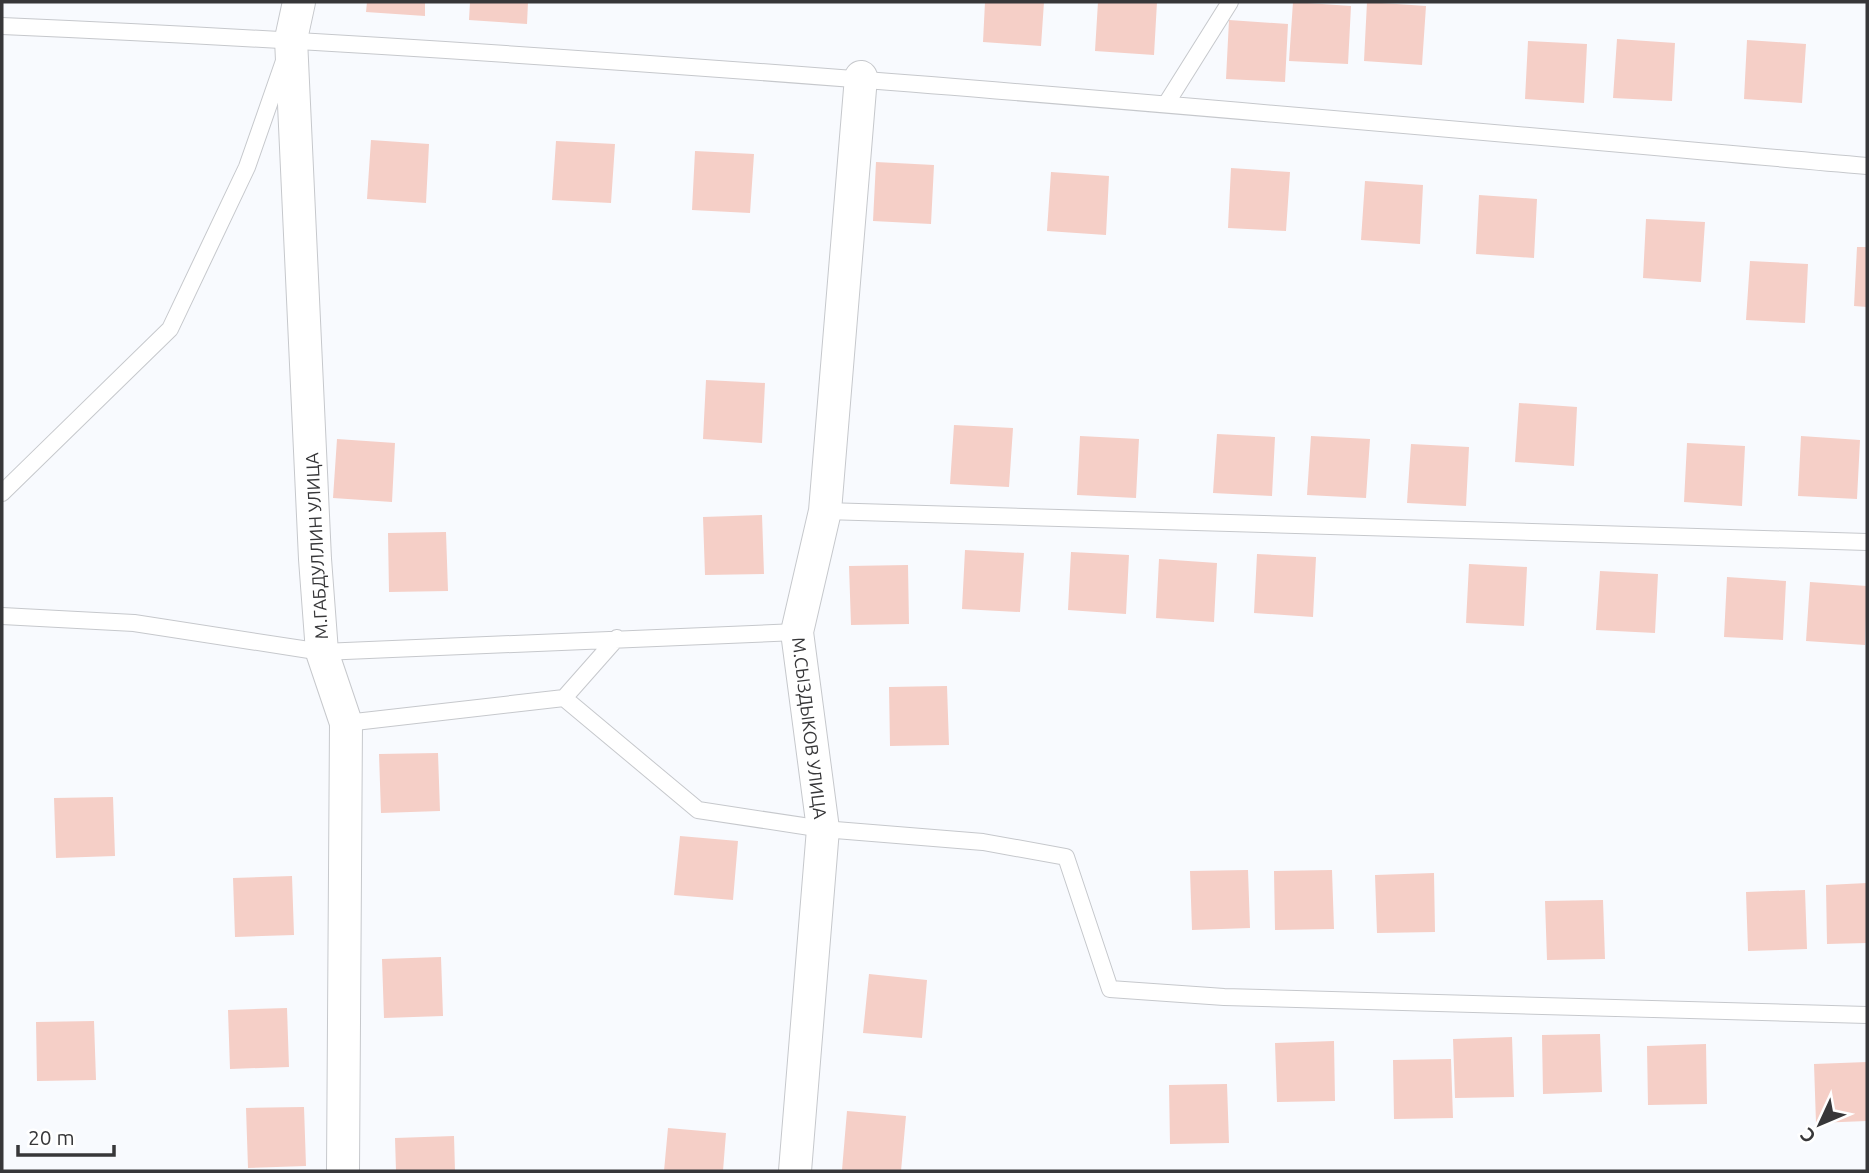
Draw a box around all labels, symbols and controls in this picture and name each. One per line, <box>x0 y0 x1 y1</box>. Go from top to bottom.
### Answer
street label: М.ГАБДУЛЛИН УЛИЦА <box>301 452 331 640</box>
street label: М.СЫЗДЫКОВ УЛИЦА <box>789 636 831 820</box>
north arrow <box>1785 1089 1855 1159</box>
scale bar <box>18 1114 114 1158</box>
text: С <box>1796 1124 1820 1148</box>
text: 20 m <box>28 1125 75 1149</box>

